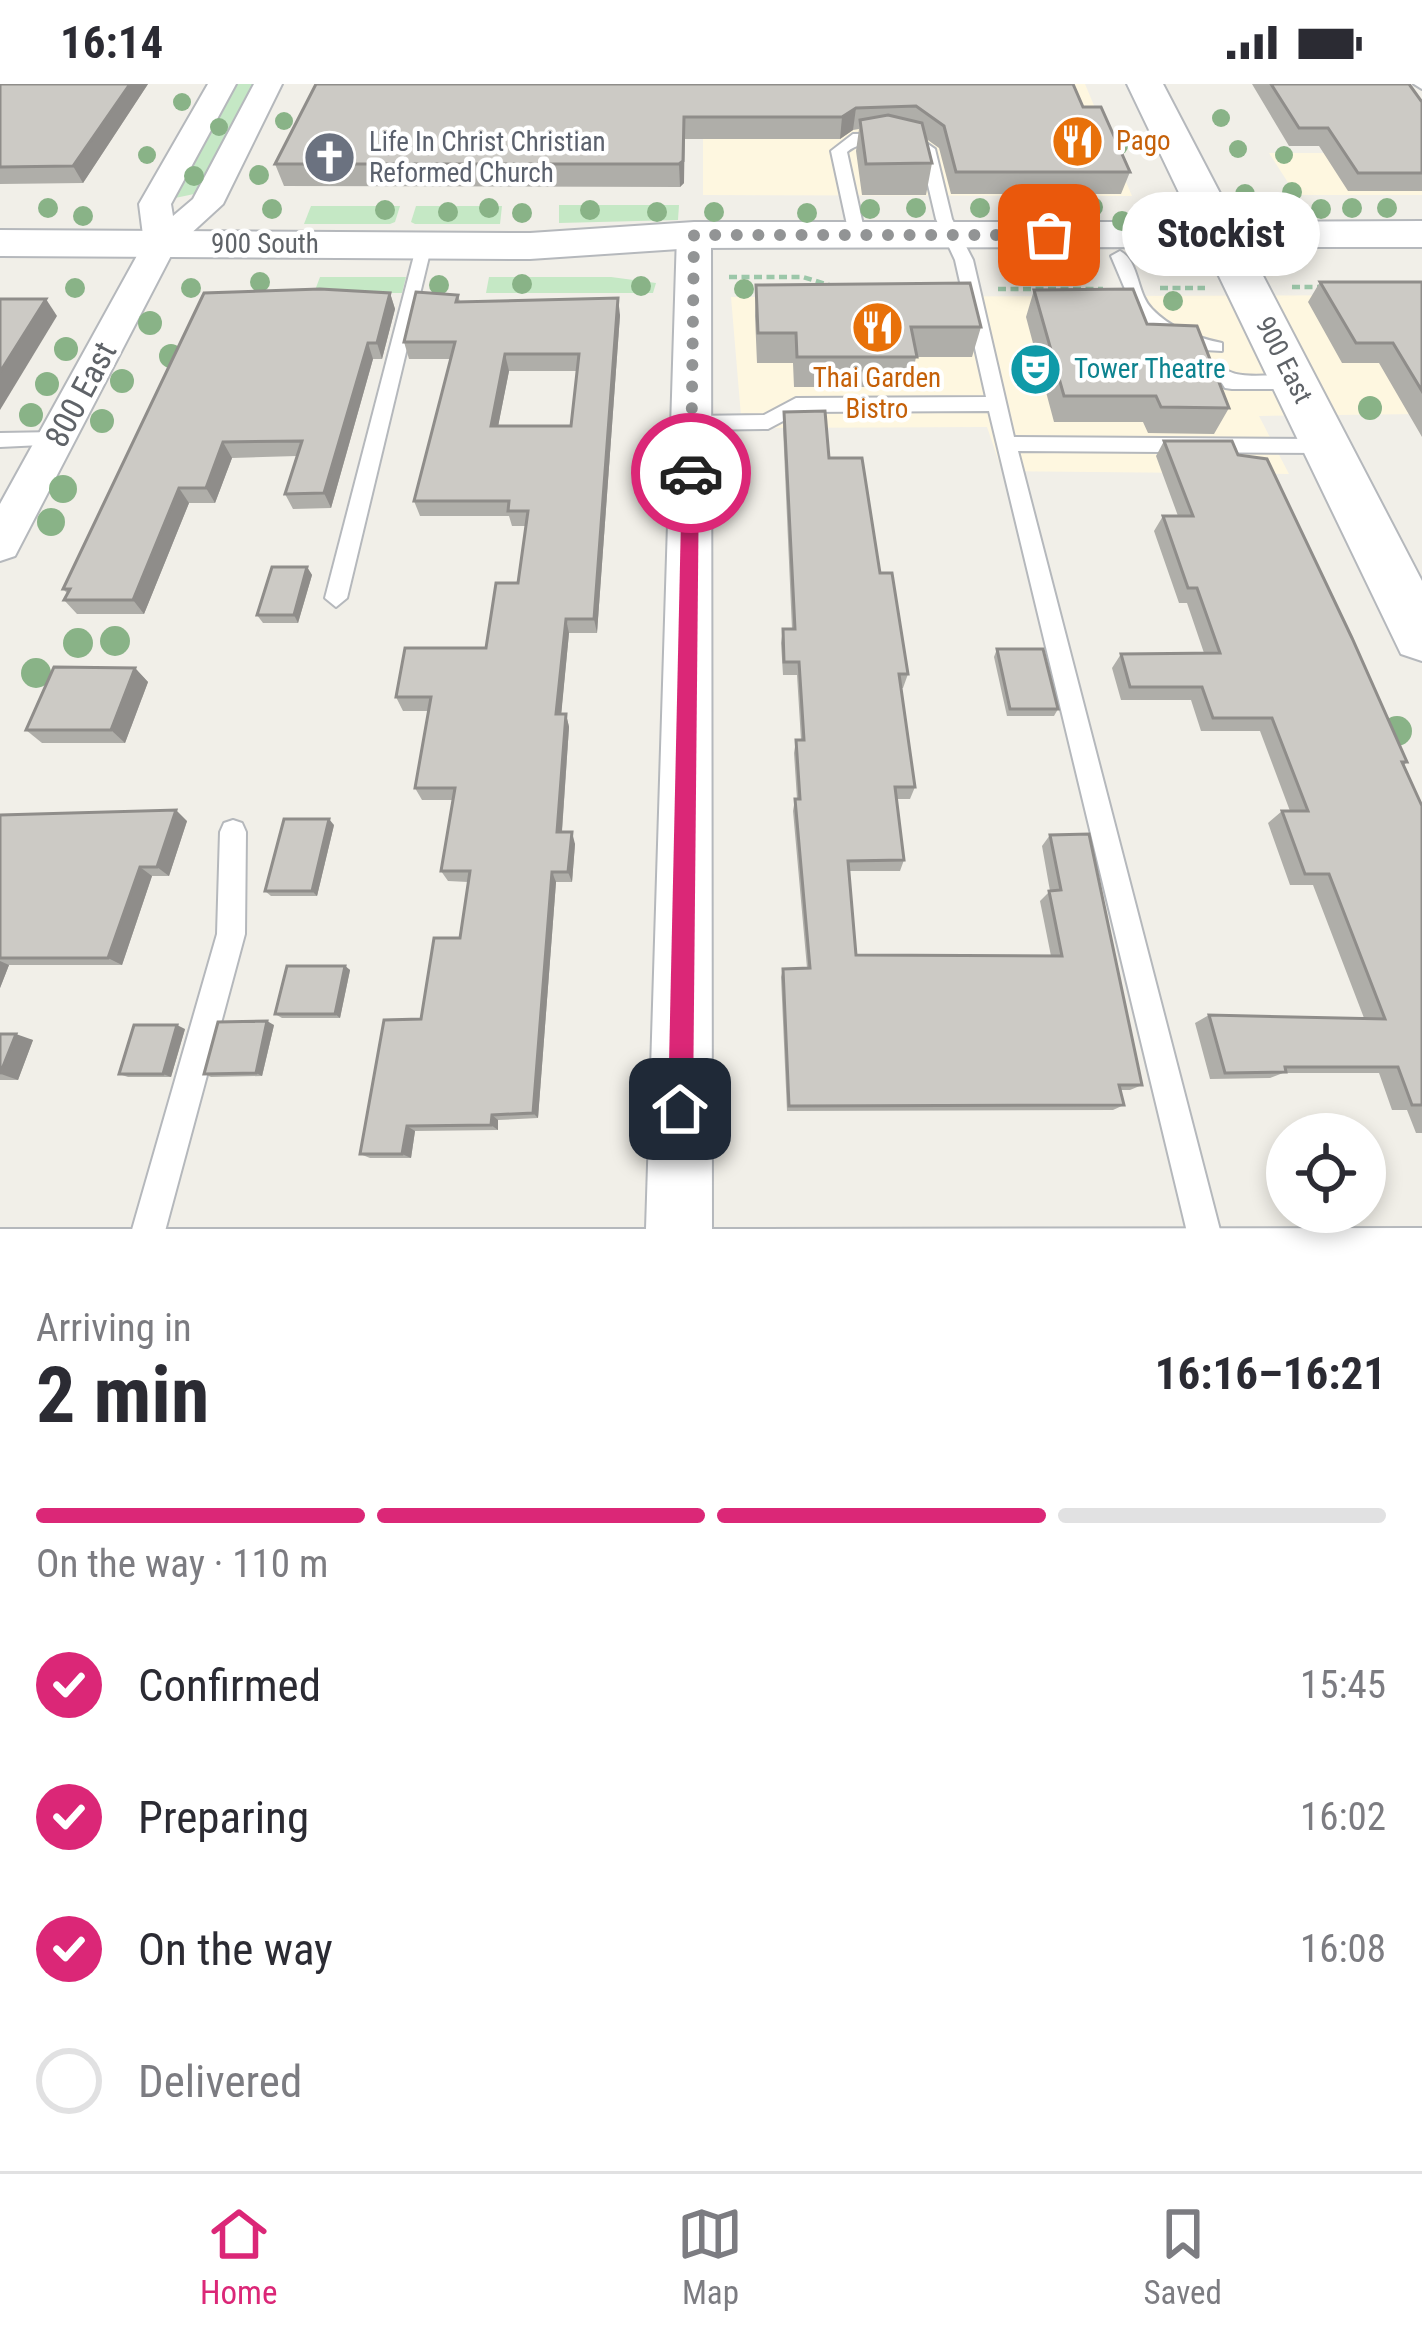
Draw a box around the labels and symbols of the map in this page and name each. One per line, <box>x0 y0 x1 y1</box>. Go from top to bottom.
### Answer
restaurant icon: Pago <box>1049 113 1105 169</box>
place label: Pago <box>1116 125 1171 157</box>
place label: Life In Christ Christian Reformed Church <box>369 126 606 189</box>
church icon: Life In Christ Christian Reformed Church <box>302 130 358 186</box>
pin <box>998 184 1100 286</box>
callout: Stockist <box>1121 193 1319 277</box>
street label: 900 South <box>211 228 319 260</box>
restaurant icon: Thai Garden Bistro <box>849 300 905 356</box>
street label: 900 East <box>1249 311 1319 409</box>
street label: 800 East <box>37 335 124 453</box>
theatre icon: Tower Theatre <box>1007 341 1063 397</box>
place label: Tower Theatre <box>1074 353 1226 385</box>
place label: Thai Garden Bistro <box>813 362 941 425</box>
courier <box>631 413 751 533</box>
pin <box>629 1058 731 1160</box>

